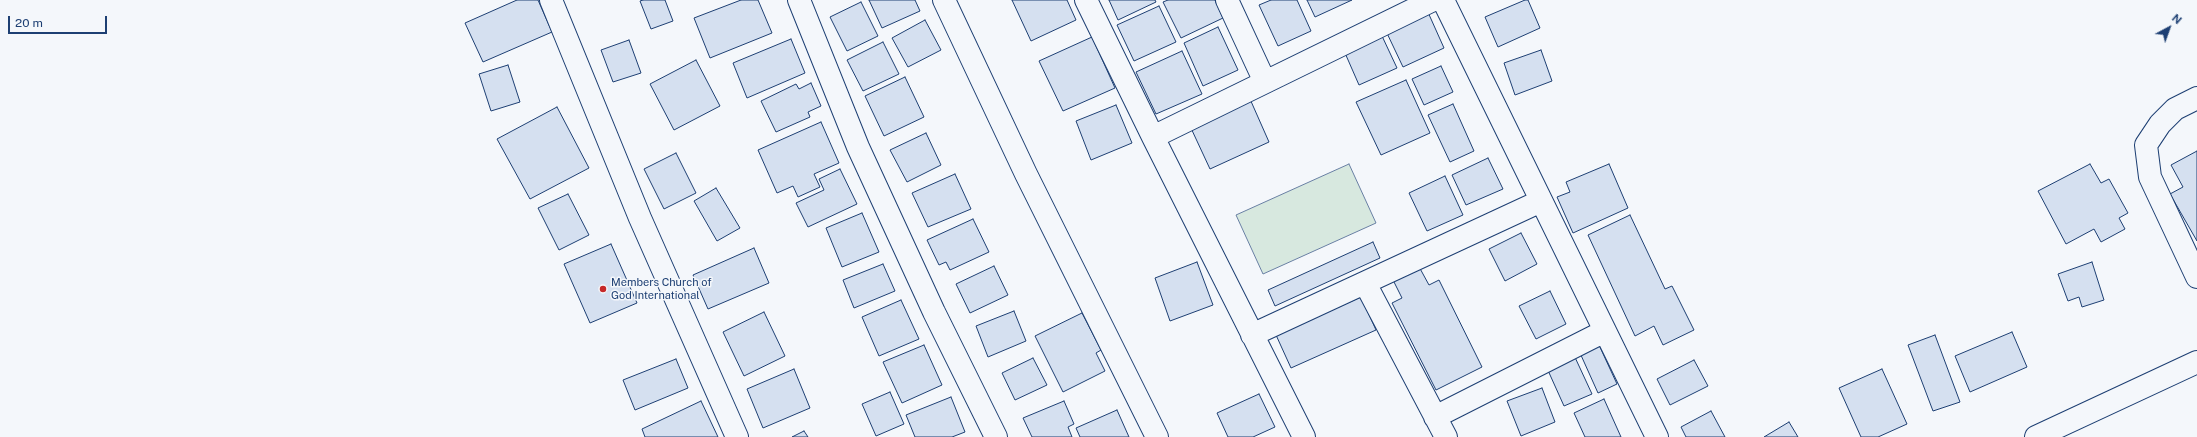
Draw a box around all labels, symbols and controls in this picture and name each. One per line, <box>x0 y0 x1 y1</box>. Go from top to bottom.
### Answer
scale bar <box>10 8 109 34</box>
north arrow <box>2149 8 2189 48</box>
text: N <box>2170 12 2184 26</box>
text: 20 m <box>15 16 43 30</box>
place label: Members Church of God International <box>611 276 712 302</box>
marker: Members Church of God International <box>598 284 608 294</box>

